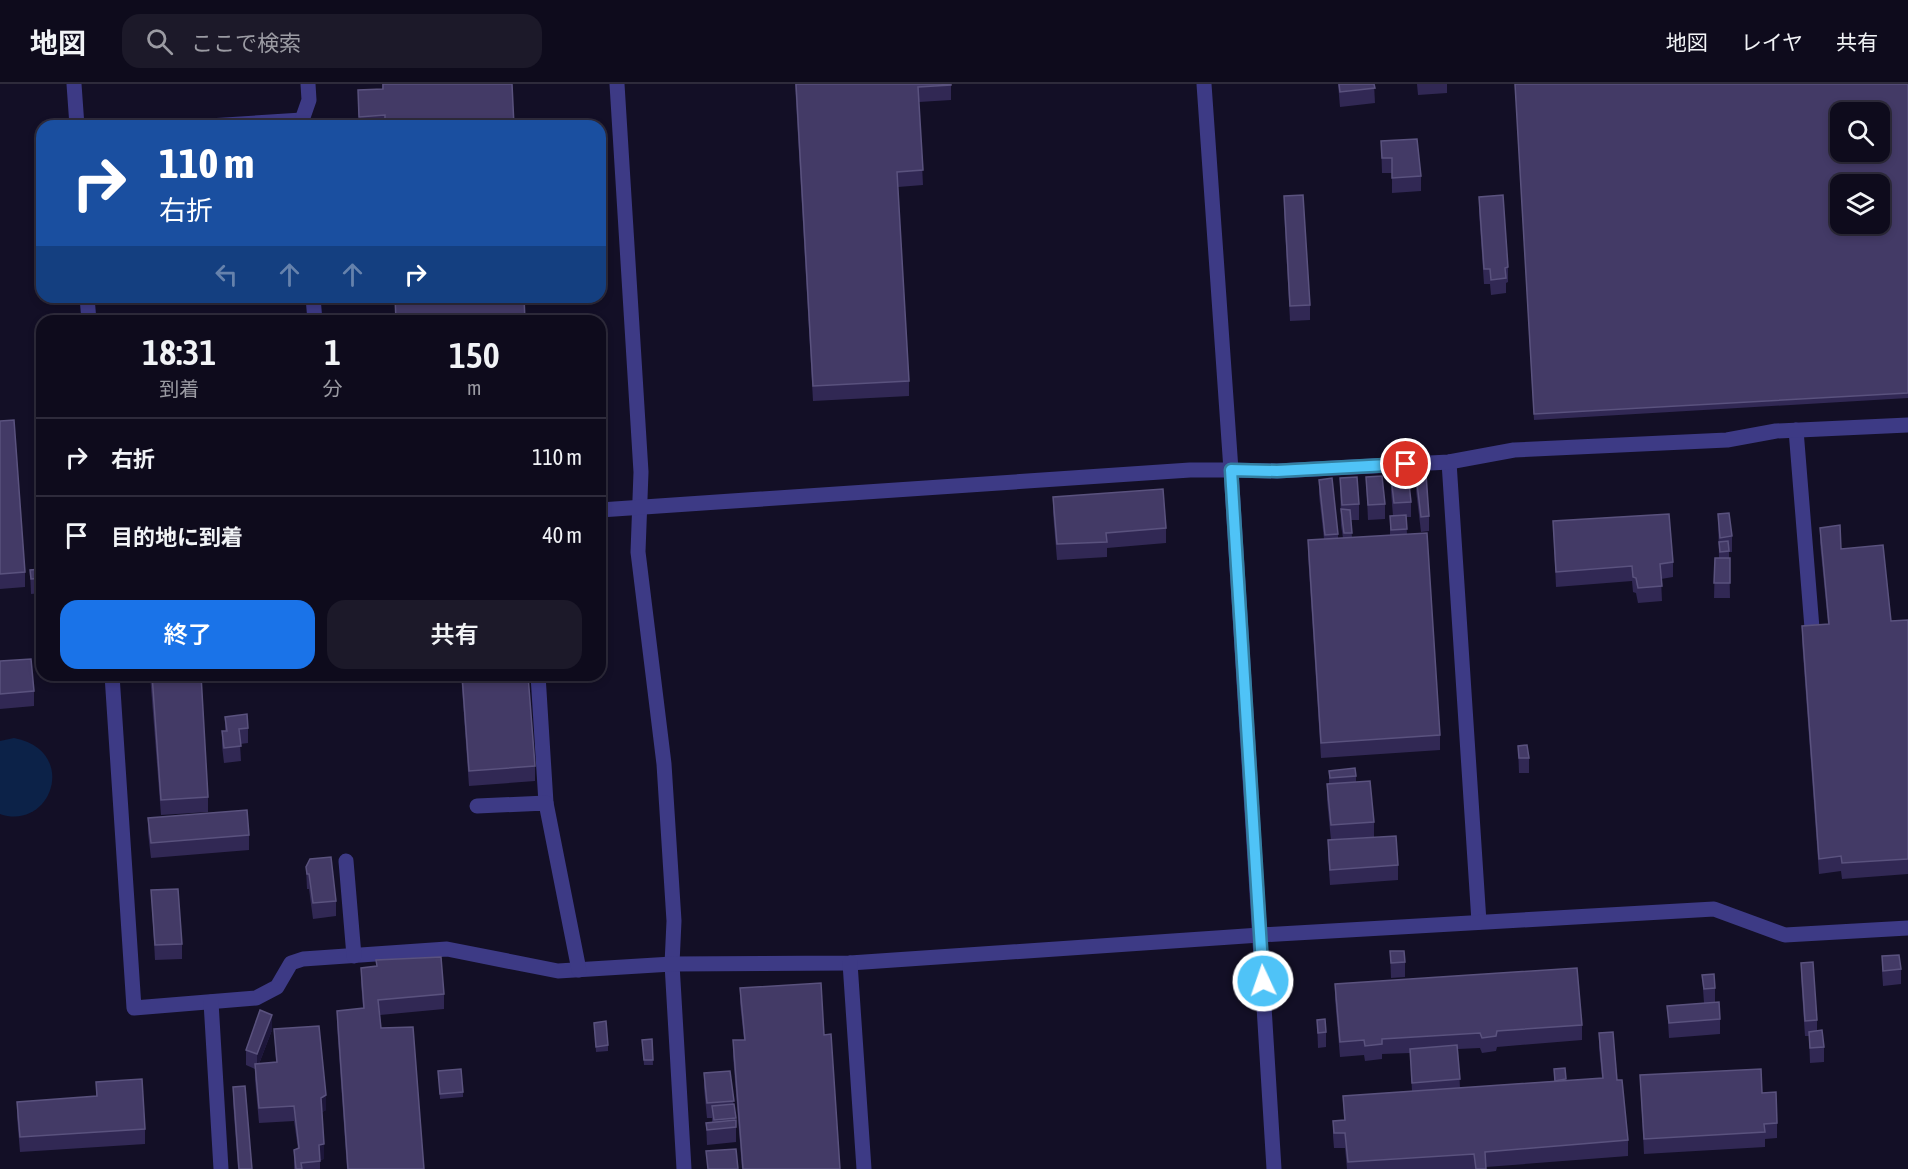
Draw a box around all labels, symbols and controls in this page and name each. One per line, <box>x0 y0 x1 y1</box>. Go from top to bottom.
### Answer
search box <box>122 14 542 68</box>
icon: search <box>143 25 176 58</box>
text: 地図 <box>30 27 86 59</box>
text: ここで検索 <box>191 30 301 56</box>
text: 地図 <box>1666 30 1708 54</box>
text: レイヤ <box>1741 30 1803 54</box>
text: 共有 <box>1836 30 1878 54</box>
map controls <box>1830 102 1890 234</box>
button: search <box>1830 102 1890 162</box>
text: 110 m <box>159 139 254 187</box>
icon: right <box>60 144 138 222</box>
button: layers <box>1830 174 1890 234</box>
text: 右折 <box>159 195 213 226</box>
icon: left <box>210 258 243 291</box>
icon: ahead <box>273 258 306 291</box>
icon: ahead <box>336 258 369 291</box>
icon: right <box>399 258 432 291</box>
text: 18:31 <box>142 331 216 373</box>
text: 1 <box>324 331 341 373</box>
text: 150 <box>449 334 500 376</box>
text: m <box>467 376 482 399</box>
text: 到着 <box>159 377 199 400</box>
text: 分 <box>323 377 343 400</box>
pin <box>1380 438 1431 489</box>
icon: right <box>60 441 93 474</box>
text: 110 m <box>532 444 582 470</box>
text: 右折 <box>111 446 155 472</box>
icon: arrive <box>1389 447 1422 480</box>
icon: arrive <box>60 519 93 552</box>
text: 40 m <box>542 522 582 548</box>
text: 目的地に到着 <box>111 524 243 550</box>
button: 終了 <box>60 600 315 669</box>
button: 共有 <box>327 600 582 669</box>
position arrow <box>1231 949 1295 1013</box>

